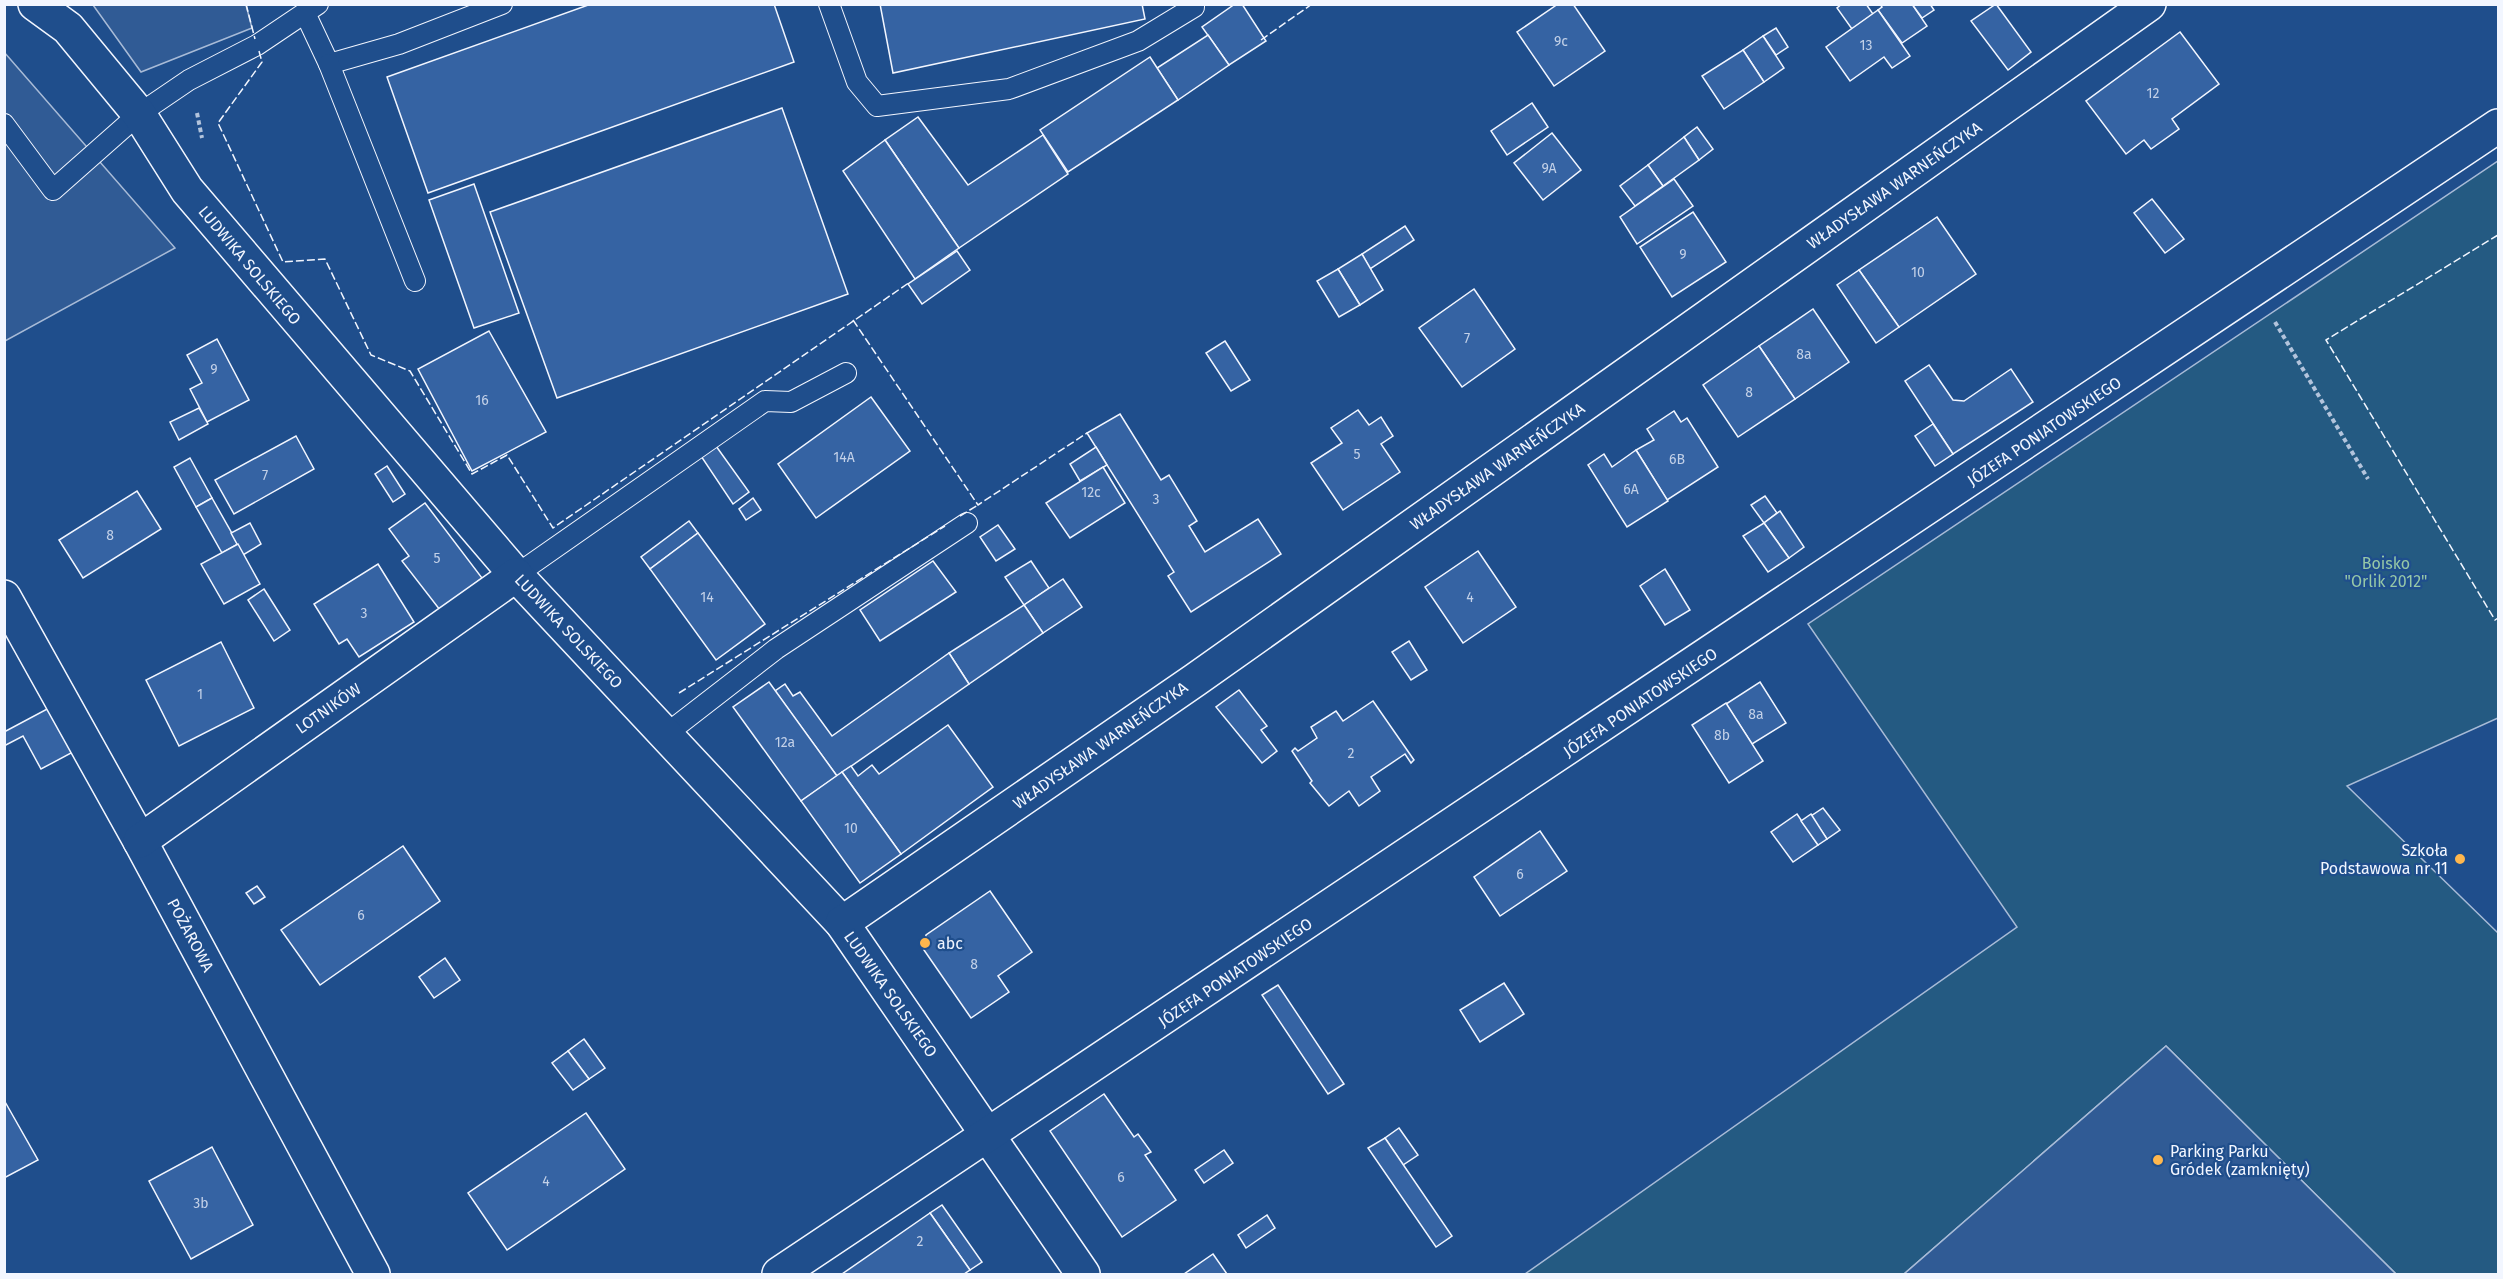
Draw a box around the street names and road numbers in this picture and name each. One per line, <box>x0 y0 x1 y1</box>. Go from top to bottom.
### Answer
street label: WŁADYSŁAWA WARNEŃCZYKA <box>1803 116 1986 253</box>
street label: LUDWIKA SOLSKIEGO <box>194 202 305 329</box>
street label: JÓZEFA PONIATOWSKIEGO <box>1963 372 2125 490</box>
street label: WŁADYSŁAWA WARNEŃCZYKA <box>1406 397 1589 534</box>
street label: LUDWIKA SOLSKIEGO <box>511 570 626 692</box>
street label: JÓZEFA PONIATOWSKIEGO <box>1559 643 1721 761</box>
street label: WŁADYSŁAWA WARNEŃCZYKA <box>1009 676 1192 813</box>
street label: LOTNIKÓW <box>291 678 365 738</box>
street label: POŻAROWA <box>163 895 219 976</box>
street label: JÓZEFA PONIATOWSKIEGO <box>1154 913 1316 1031</box>
street label: LUDWIKA SOLSKIEGO <box>840 928 941 1061</box>

